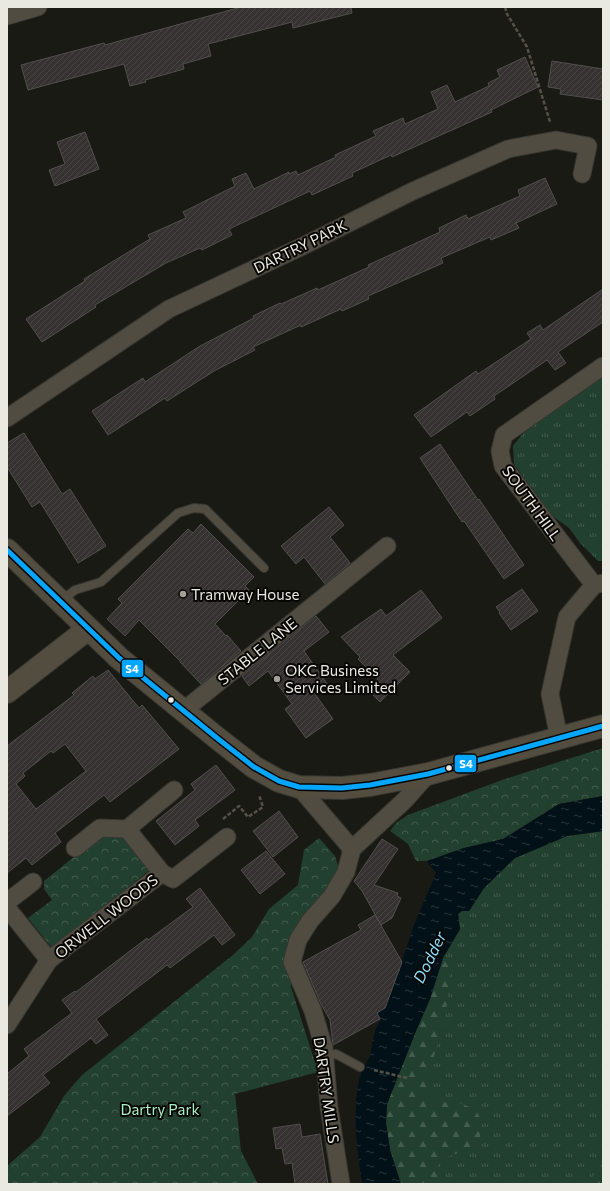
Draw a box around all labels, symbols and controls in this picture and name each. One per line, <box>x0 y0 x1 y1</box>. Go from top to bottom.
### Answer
street label: DARTRY PARK <box>250 216 350 276</box>
street label: SOUTH HILL <box>499 462 565 544</box>
place label: Tramway House <box>191 585 300 603</box>
marker: Tramway House <box>178 589 188 599</box>
street label: STABLE LANE <box>214 614 300 688</box>
line badge: S4 <box>121 659 144 678</box>
place label: OKC Business Services Limited <box>285 661 396 696</box>
text: S4 <box>125 662 139 675</box>
marker: OKC Business Services Limited <box>272 674 282 684</box>
unlabelled marker <box>166 695 176 705</box>
line badge: S4 <box>454 754 477 773</box>
text: S4 <box>459 757 473 770</box>
unlabelled marker <box>444 763 454 773</box>
street label: ORWELL WOODS <box>51 870 161 962</box>
water label: Dodder <box>408 928 450 986</box>
street label: DARTRY MILLS <box>311 1036 343 1144</box>
park label: Dartry Park <box>120 1100 200 1118</box>

